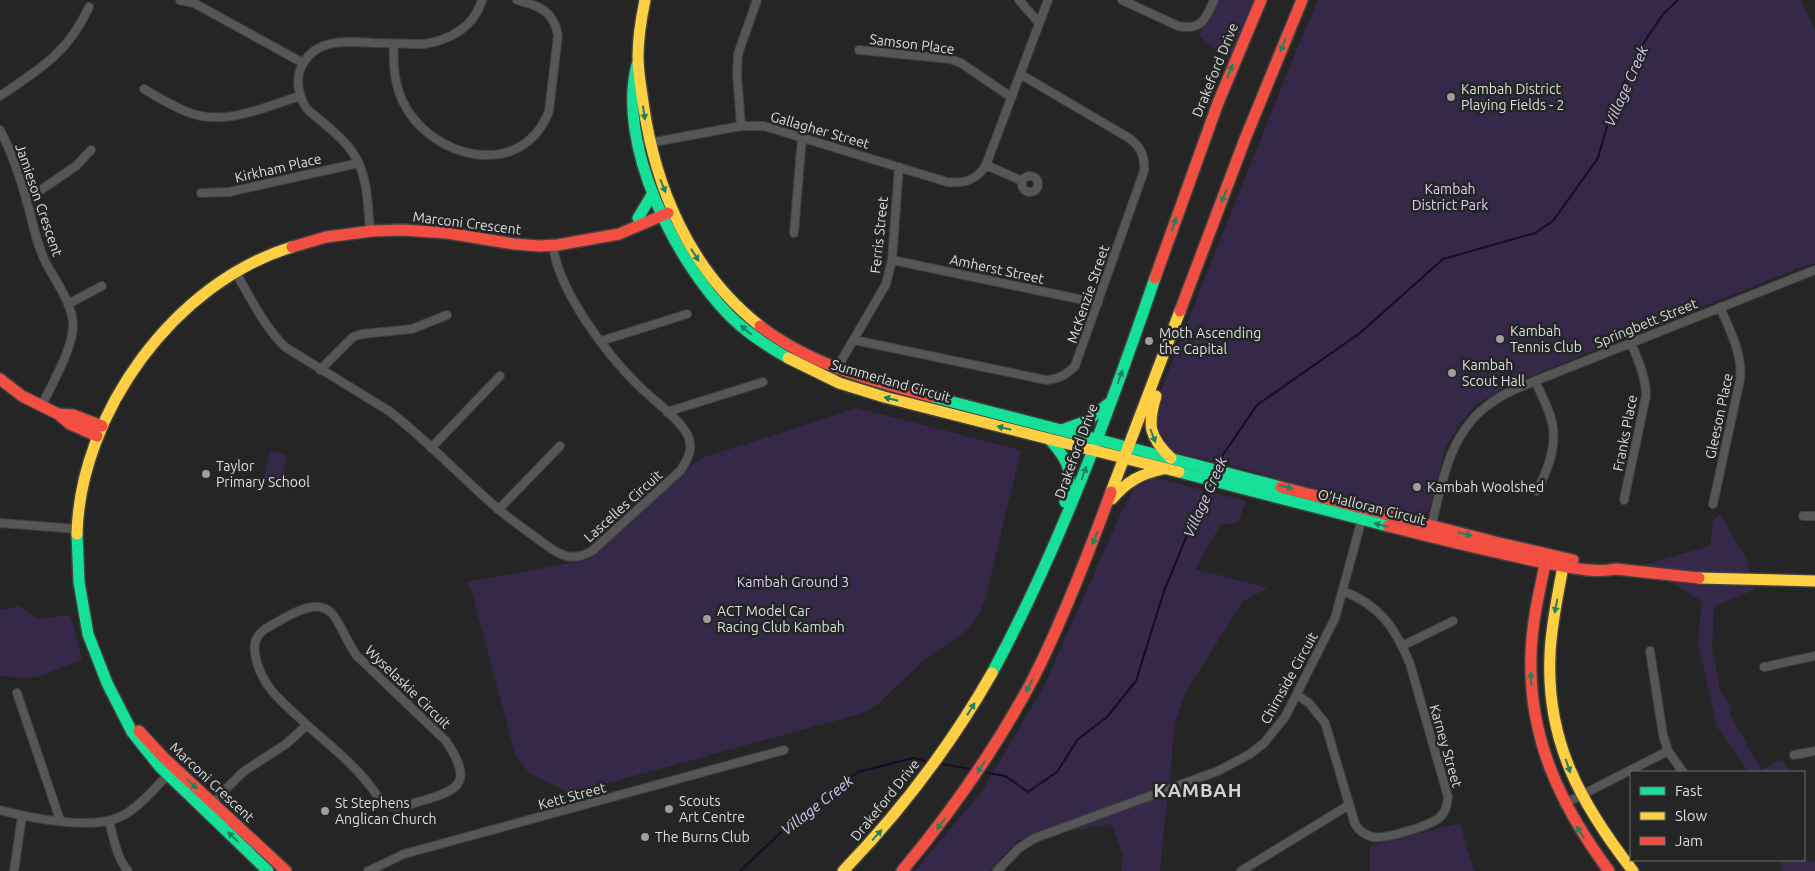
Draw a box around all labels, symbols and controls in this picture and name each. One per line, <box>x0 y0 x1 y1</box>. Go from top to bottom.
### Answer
street label: Drakeford Drive <box>1189 21 1241 119</box>
street label: Samson Place <box>869 31 955 57</box>
one-way arrow <box>1278 37 1286 52</box>
water label: Village Creek <box>1601 43 1651 129</box>
one-way arrow <box>1226 63 1234 78</box>
place label: Kambah District Playing Fields - 2 <box>1461 81 1564 113</box>
marker: Kambah District Playing Fields - 2 <box>1445 91 1457 103</box>
one-way arrow <box>640 106 648 122</box>
street label: Gallagher Street <box>769 108 872 152</box>
street label: Jamieson Crescent <box>12 142 66 259</box>
street label: Kirkham Place <box>233 150 323 186</box>
one-way arrow <box>659 179 667 193</box>
park label: Kambah District Park <box>1412 181 1488 213</box>
one-way arrow <box>1220 189 1228 204</box>
street label: Ferris Street <box>867 195 891 274</box>
street label: Marconi Crescent <box>412 208 523 238</box>
one-way arrow <box>1171 216 1179 231</box>
street label: McKenzie Street <box>1064 242 1112 345</box>
one-way arrow <box>690 248 699 261</box>
street label: Amherst Street <box>948 251 1046 287</box>
street label: Springbett Street <box>1592 295 1700 351</box>
place label: Kambah Tennis Club <box>1510 323 1582 355</box>
one-way arrow <box>740 325 753 336</box>
place label: Moth Ascending the Capital <box>1159 325 1261 357</box>
marker: Kambah Tennis Club <box>1494 333 1506 345</box>
marker: Moth Ascending the Capital <box>1143 335 1155 347</box>
street label: Summerland Circuit <box>829 356 953 406</box>
place label: Kambah Scout Hall <box>1462 357 1525 389</box>
marker: Kambah Scout Hall <box>1446 367 1458 379</box>
one-way arrow <box>1116 369 1124 384</box>
street label: Gleeson Place <box>1702 372 1736 460</box>
street label: Franks Place <box>1610 393 1640 473</box>
one-way arrow <box>884 395 899 403</box>
street label: Drakeford Drive <box>1051 401 1101 501</box>
one-way arrow <box>996 424 1011 432</box>
one-way arrow <box>1150 429 1158 443</box>
water label: Village Creek <box>1180 454 1230 540</box>
place label: Taylor Primary School <box>216 458 310 490</box>
street label: Lascelles Circuit <box>581 466 666 545</box>
one-way arrow <box>1081 466 1089 480</box>
marker: Taylor Primary School <box>200 468 212 480</box>
place label: Kambah Woolshed <box>1427 479 1544 495</box>
marker: Kambah Woolshed <box>1411 481 1423 493</box>
one-way arrow <box>1278 484 1293 492</box>
street label: O'Halloran Circuit <box>1316 486 1428 528</box>
one-way arrow <box>1374 521 1389 529</box>
one-way arrow <box>1458 530 1473 538</box>
one-way arrow <box>1091 531 1099 546</box>
park label: Kambah Ground 3 <box>737 574 849 590</box>
one-way arrow <box>1551 599 1559 615</box>
place label: ACT Model Car Racing Club Kambah <box>717 603 845 635</box>
marker: ACT Model Car Racing Club Kambah <box>701 613 713 625</box>
street label: Chirnside Circuit <box>1257 629 1321 727</box>
street label: Wyselaskie Circuit <box>362 642 454 732</box>
one-way arrow <box>1527 671 1535 687</box>
one-way arrow <box>1025 679 1033 694</box>
one-way arrow <box>966 703 975 716</box>
street label: Karney Street <box>1426 703 1466 790</box>
street label: Marconi Crescent <box>167 739 258 825</box>
street label: Drakeford Drive <box>847 756 923 844</box>
one-way arrow <box>1564 759 1572 774</box>
one-way arrow <box>976 761 986 774</box>
legend <box>1630 771 1805 861</box>
water label: Village Creek <box>778 772 857 838</box>
one-way arrow <box>186 778 198 790</box>
street label: Kett Street <box>536 779 608 813</box>
district label: KAMBAH <box>1154 779 1243 801</box>
text: Fast <box>1675 782 1703 799</box>
place label: Scouts Art Centre <box>679 793 745 825</box>
place label: St Stephens Anglican Church <box>335 795 436 827</box>
marker: Scouts Art Centre <box>663 803 675 815</box>
marker: St Stephens Anglican Church <box>319 805 331 817</box>
text: Slow <box>1675 807 1708 824</box>
one-way arrow <box>936 817 947 830</box>
one-way arrow <box>1575 825 1585 839</box>
place label: The Burns Club <box>655 829 750 845</box>
one-way arrow <box>871 830 883 842</box>
one-way arrow <box>227 831 239 843</box>
marker: The Burns Club <box>639 831 651 843</box>
text: Jam <box>1675 832 1703 849</box>

